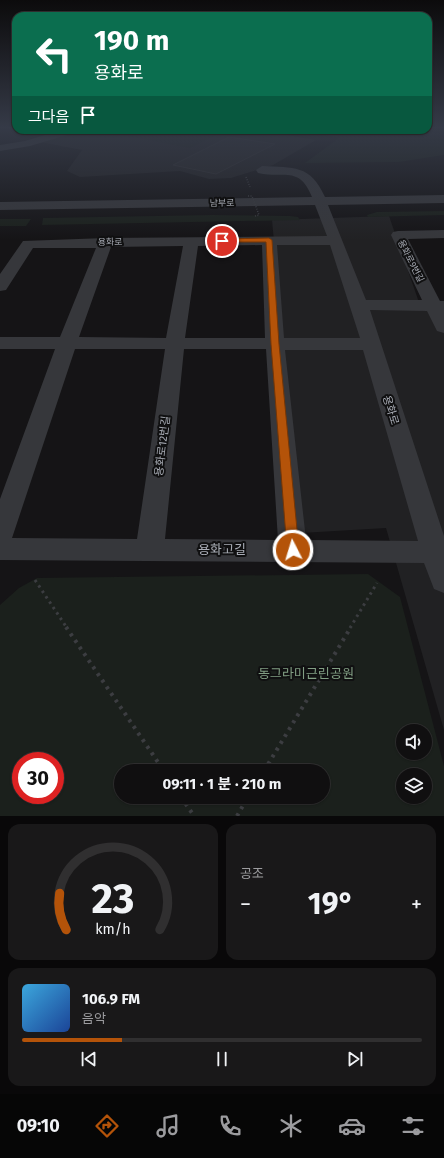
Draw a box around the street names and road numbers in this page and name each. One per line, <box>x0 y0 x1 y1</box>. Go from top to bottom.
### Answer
street label: 남부로 <box>209 198 235 208</box>
street label: 용화로 <box>97 237 123 247</box>
street label: 용화로9번길 <box>396 238 426 284</box>
street label: 용화로 <box>380 394 401 427</box>
street label: 용화로12번길 <box>152 415 173 477</box>
street label: 용화고길 <box>198 542 246 557</box>

